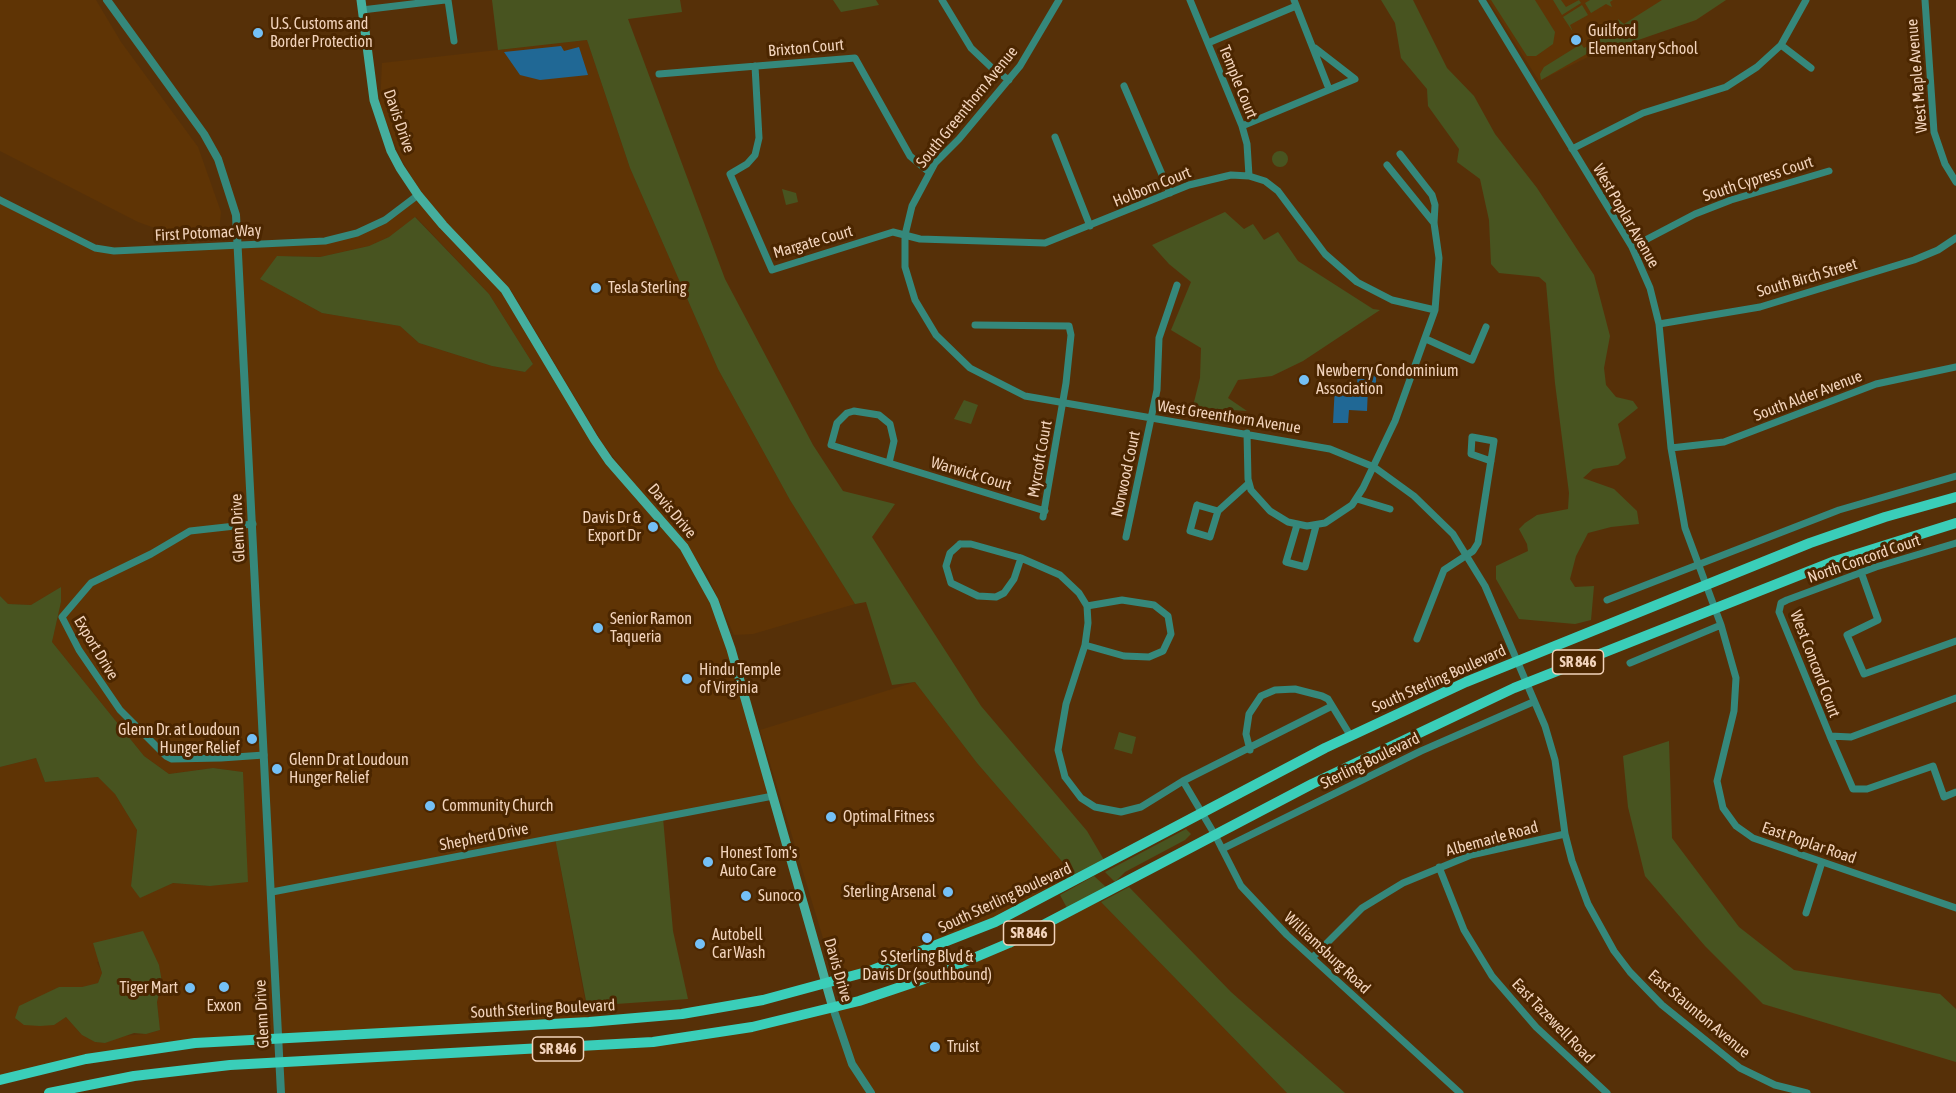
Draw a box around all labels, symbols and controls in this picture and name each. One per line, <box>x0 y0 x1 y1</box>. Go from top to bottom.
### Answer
place label: U.S. Customs and Border Protection <box>270 14 373 52</box>
street label: West Maple Avenue <box>1902 18 1932 134</box>
place label: Guilford Elementary School <box>1588 21 1698 59</box>
marker: U.S. Customs and Border Protection <box>251 26 265 40</box>
marker: Guilford Elementary School <box>1569 33 1583 47</box>
street label: Brixton Court <box>767 35 845 61</box>
street label: South Greenthorn Avenue <box>912 42 1022 172</box>
street label: Temple Court <box>1215 42 1261 122</box>
street label: Davis Drive <box>379 87 419 155</box>
street label: South Cypress Court <box>1700 152 1816 206</box>
street label: West Poplar Avenue <box>1589 161 1663 271</box>
street label: Holborn Court <box>1110 163 1194 211</box>
street label: First Potomac Way <box>154 221 262 245</box>
street label: Margate Court <box>771 221 855 263</box>
street label: South Birch Street <box>1755 255 1859 301</box>
place label: Tesla Sterling <box>608 278 687 298</box>
marker: Tesla Sterling <box>589 281 603 295</box>
place label: Newberry Condominium Association <box>1316 361 1459 399</box>
street label: South Alder Avenue <box>1751 367 1865 425</box>
marker: Newberry Condominium Association <box>1297 373 1311 387</box>
street label: West Greenthorn Avenue <box>1156 396 1302 438</box>
street label: Mycroft Court <box>1024 419 1056 499</box>
street label: Norwood Court <box>1108 429 1144 519</box>
street label: Warwick Court <box>928 453 1014 495</box>
street label: Davis Drive <box>644 480 700 542</box>
street label: Glenn Drive <box>227 493 249 563</box>
place label: Davis Dr & Export Dr <box>582 508 641 546</box>
marker: Davis Dr & Export Dr <box>646 520 660 534</box>
street label: North Concord Court <box>1805 531 1923 587</box>
street label: West Concord Court <box>1786 608 1844 720</box>
place label: Senior Ramon Taqueria <box>610 609 692 647</box>
street label: Export Drive <box>70 613 122 683</box>
marker: Senior Ramon Taqueria <box>591 621 605 635</box>
street label: South Sterling Boulevard <box>1369 641 1509 717</box>
road number: SR 846 <box>1552 650 1604 674</box>
place label: Hindu Temple of Virginia <box>699 660 781 698</box>
marker: Hindu Temple of Virginia <box>680 672 694 686</box>
place label: Glenn Dr. at Loudoun Hunger Relief <box>118 720 240 758</box>
street label: Sterling Boulevard <box>1317 729 1423 793</box>
marker: Glenn Dr. at Loudoun Hunger Relief <box>245 732 259 746</box>
place label: Glenn Dr at Loudoun Hunger Relief <box>289 750 409 788</box>
marker: Glenn Dr at Loudoun Hunger Relief <box>270 762 284 776</box>
place label: Community Church <box>442 796 553 816</box>
marker: Community Church <box>423 799 437 813</box>
place label: Optimal Fitness <box>843 807 935 827</box>
marker: Optimal Fitness <box>824 810 838 824</box>
street label: Albemarle Road <box>1444 817 1540 861</box>
street label: East Poplar Road <box>1759 818 1859 868</box>
street label: Shepherd Drive <box>438 819 530 855</box>
place label: Honest Tom's Auto Care <box>720 843 797 881</box>
marker: Honest Tom's Auto Care <box>701 855 715 869</box>
street label: South Sterling Boulevard <box>935 859 1075 937</box>
place label: Sterling Arsenal <box>843 882 936 902</box>
marker: Sterling Arsenal <box>941 885 955 899</box>
place label: Sunoco <box>758 886 801 906</box>
marker: Sunoco <box>739 889 753 903</box>
street label: Williamsburg Road <box>1280 908 1374 998</box>
road number: SR 846 <box>1004 921 1054 945</box>
place label: Autobell Car Wash <box>712 925 766 963</box>
marker: S Sterling Blvd & Davis Dr (southbound) <box>920 931 934 945</box>
street label: Davis Drive <box>820 936 856 1004</box>
marker: Autobell Car Wash <box>693 937 707 951</box>
place label: S Sterling Blvd & Davis Dr (southbound) <box>862 947 992 985</box>
street label: East Staunton Avenue <box>1644 966 1754 1062</box>
street label: East Tazewell Road <box>1508 975 1598 1067</box>
place label: Tiger Mart <box>120 978 178 998</box>
street label: Glenn Drive <box>251 979 273 1049</box>
marker: Exxon <box>217 980 231 994</box>
marker: Tiger Mart <box>183 981 197 995</box>
place label: Exxon <box>207 996 241 1016</box>
street label: South Sterling Boulevard <box>470 996 616 1022</box>
road number: SR 846 <box>532 1037 584 1061</box>
place label: Truist <box>947 1037 979 1057</box>
marker: Truist <box>928 1040 942 1054</box>

